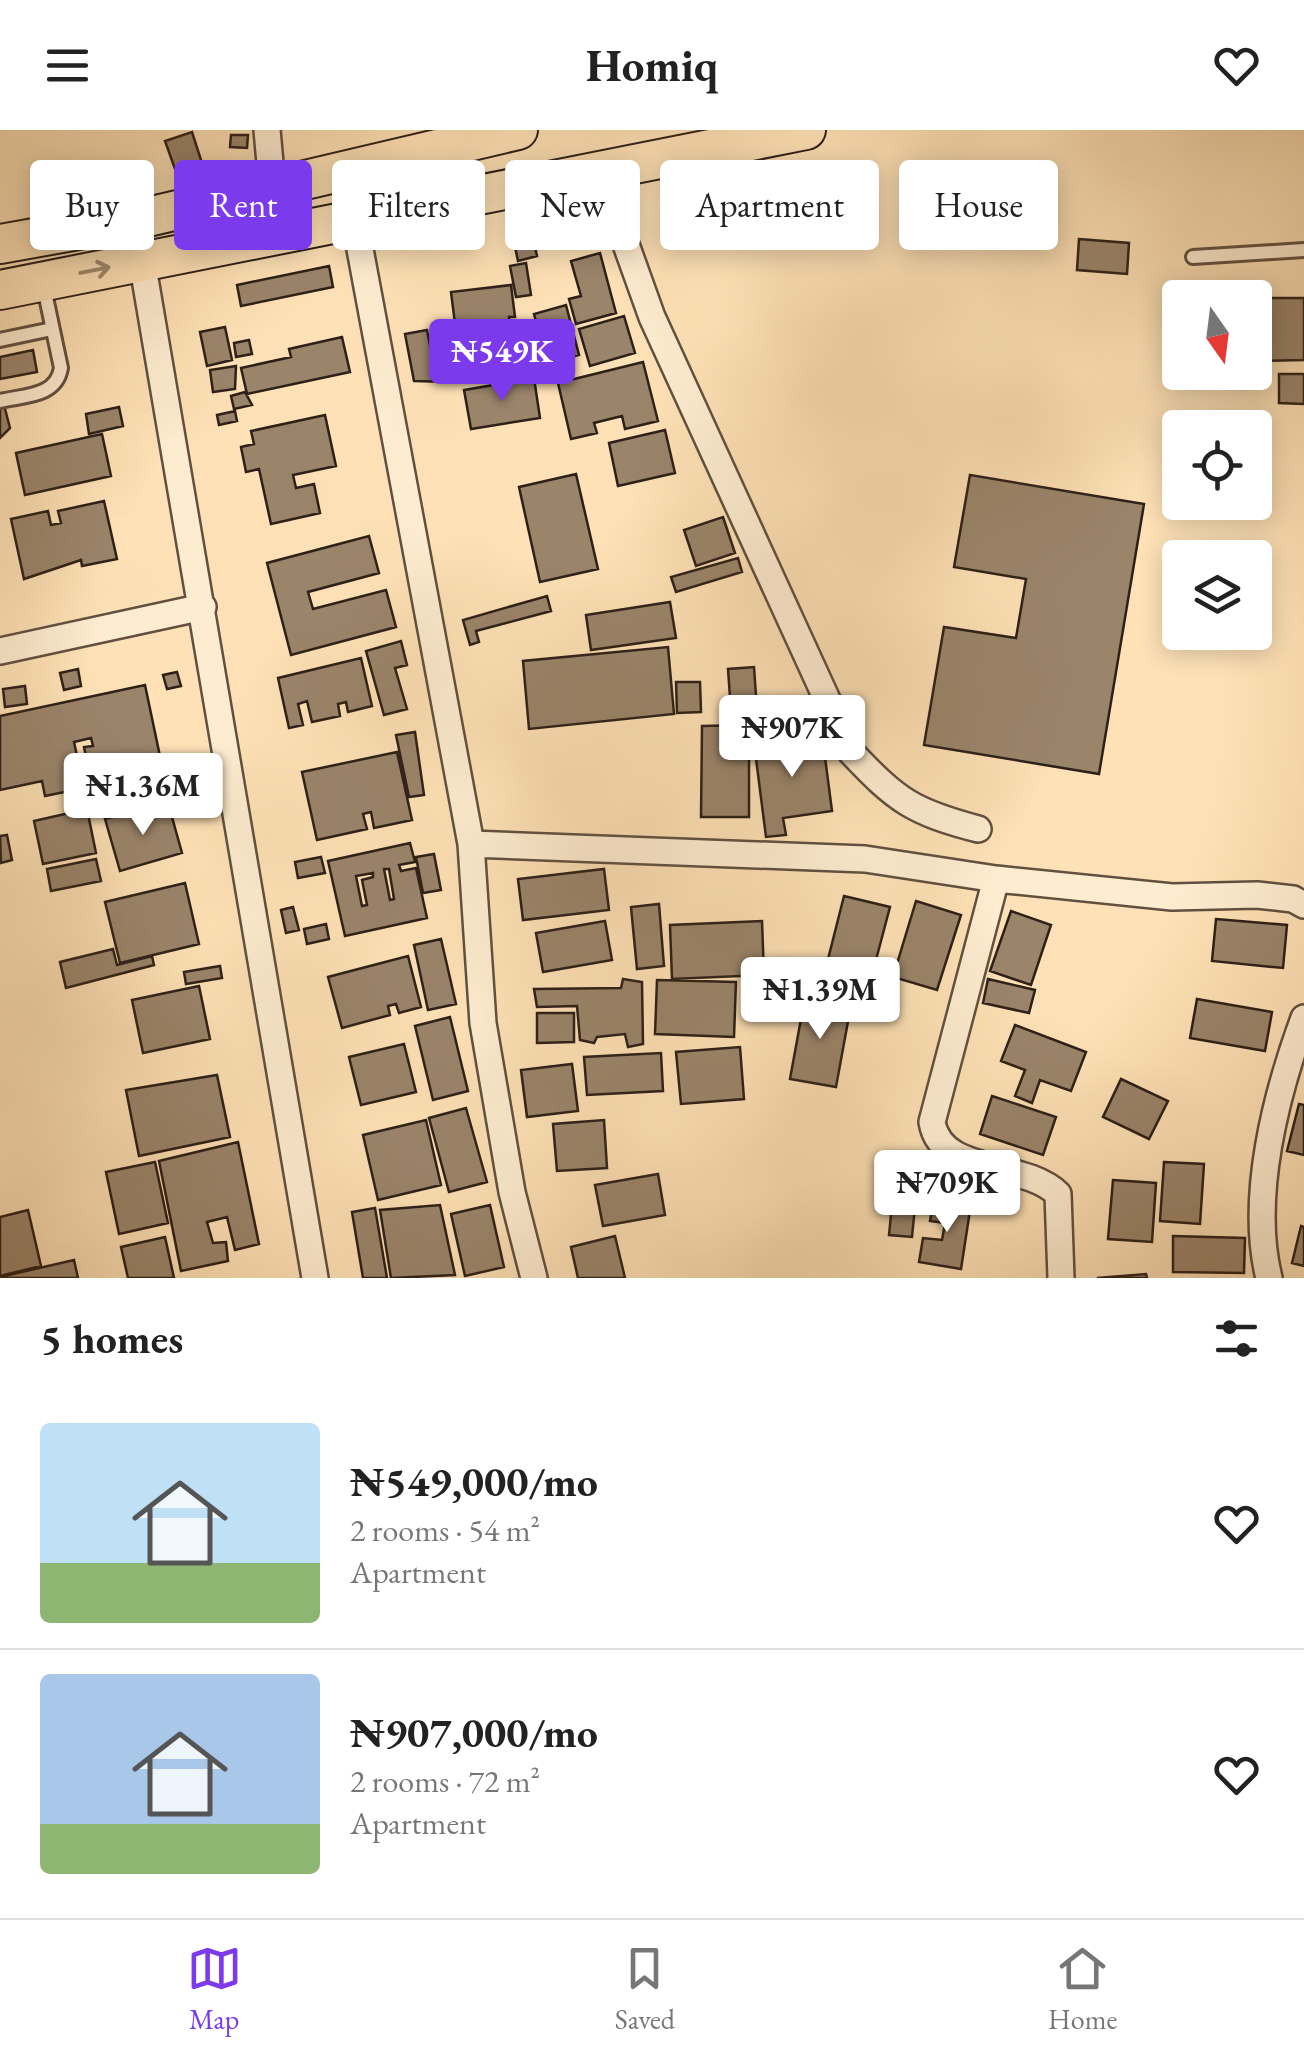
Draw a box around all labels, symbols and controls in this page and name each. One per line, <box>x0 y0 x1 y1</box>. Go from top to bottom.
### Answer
text: Homiq <box>586 36 718 94</box>
icon: menu <box>40 38 95 93</box>
icon: heart <box>1209 38 1264 93</box>
chip: Buy <box>30 160 154 250</box>
chip: Rent <box>174 160 312 250</box>
chip: Filters <box>332 160 485 250</box>
chip: New <box>505 160 640 250</box>
chip: Apartment <box>660 160 879 250</box>
chip: House <box>899 160 1058 250</box>
one-way arrow <box>79 259 111 278</box>
north arrow <box>1162 280 1272 390</box>
map controls <box>1162 280 1272 650</box>
pin: ₦549K <box>432 319 572 404</box>
text: ₦549K <box>451 330 553 372</box>
button: locate <box>1162 410 1272 520</box>
button: layers <box>1162 540 1272 650</box>
pin: ₦907K <box>722 695 862 780</box>
text: ₦907K <box>741 706 843 748</box>
pin: ₦1.36M <box>62 753 224 838</box>
text: ₦1.36M <box>86 764 200 806</box>
pin: ₦1.39M <box>739 957 901 1042</box>
text: ₦1.39M <box>763 968 877 1010</box>
pin: ₦709K <box>877 1150 1017 1235</box>
text: ₦709K <box>896 1161 998 1203</box>
text: 5 homes <box>40 1311 183 1366</box>
icon: filters <box>1209 1311 1264 1366</box>
text: ₦549,000/mo <box>350 1454 598 1509</box>
icon: home <box>120 1463 240 1583</box>
icon: heart <box>1209 1496 1264 1551</box>
text: 2 rooms · 54 m² <box>350 1509 540 1551</box>
text: Apartment <box>350 1551 486 1593</box>
text: ₦907,000/mo <box>350 1705 598 1760</box>
icon: home <box>120 1714 240 1834</box>
icon: heart <box>1209 1747 1264 1802</box>
text: 2 rooms · 72 m² <box>350 1760 540 1802</box>
text: Apartment <box>350 1802 486 1844</box>
tab: Map <box>187 1941 242 2037</box>
tab: Saved <box>615 1941 675 2037</box>
tab: Home <box>1048 1941 1117 2037</box>

